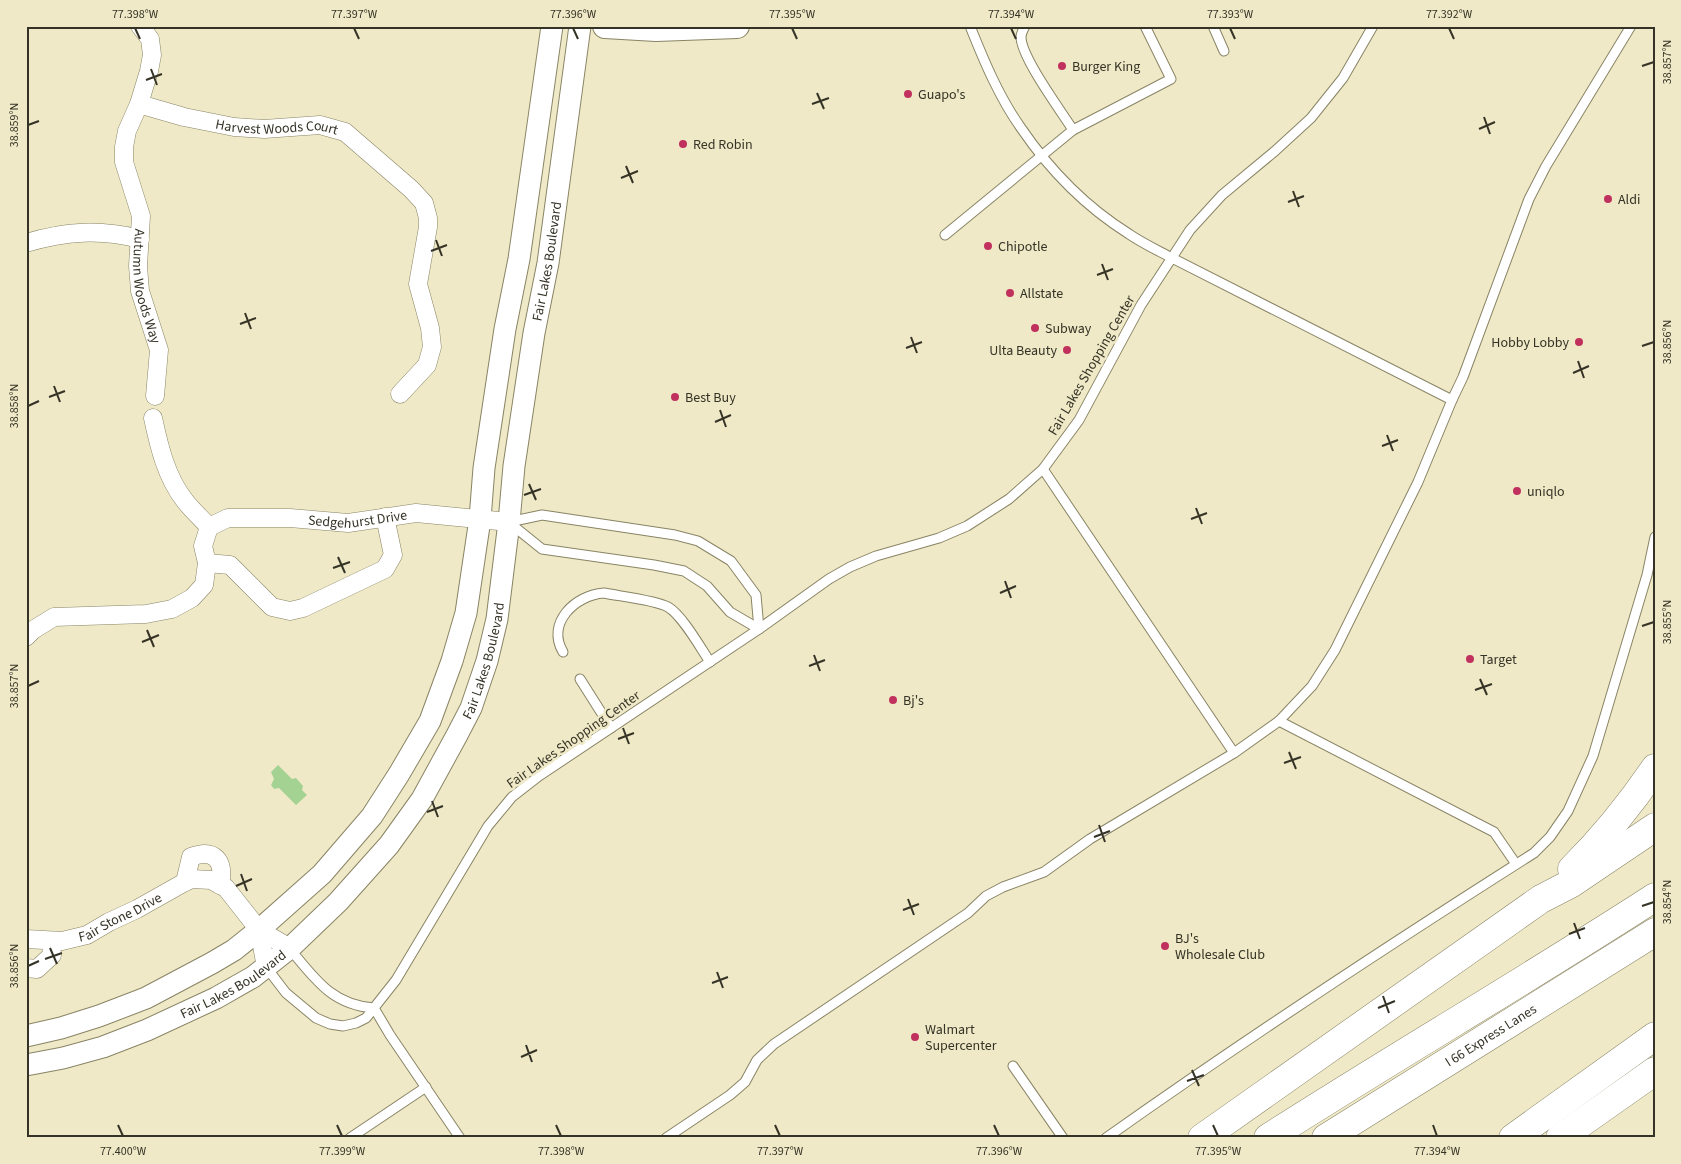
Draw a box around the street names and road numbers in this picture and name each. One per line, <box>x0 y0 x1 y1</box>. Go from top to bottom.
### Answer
street label: Harvest Woods Court <box>214 115 341 141</box>
street label: Fair Lakes Boulevard <box>528 201 567 323</box>
street label: Autumn Woods Way <box>127 228 165 347</box>
street label: Fair Lakes Shopping Center <box>1043 292 1140 439</box>
street label: Sedgehurst Drive <box>307 505 409 534</box>
street label: Fair Lakes Boulevard <box>458 601 510 723</box>
street label: Fair Lakes Shopping Center <box>503 686 644 794</box>
street label: Fair Stone Drive <box>76 888 166 948</box>
street label: Fair Lakes Boulevard <box>177 946 291 1024</box>
street label: I 66 Express Lanes <box>1441 1000 1541 1072</box>

